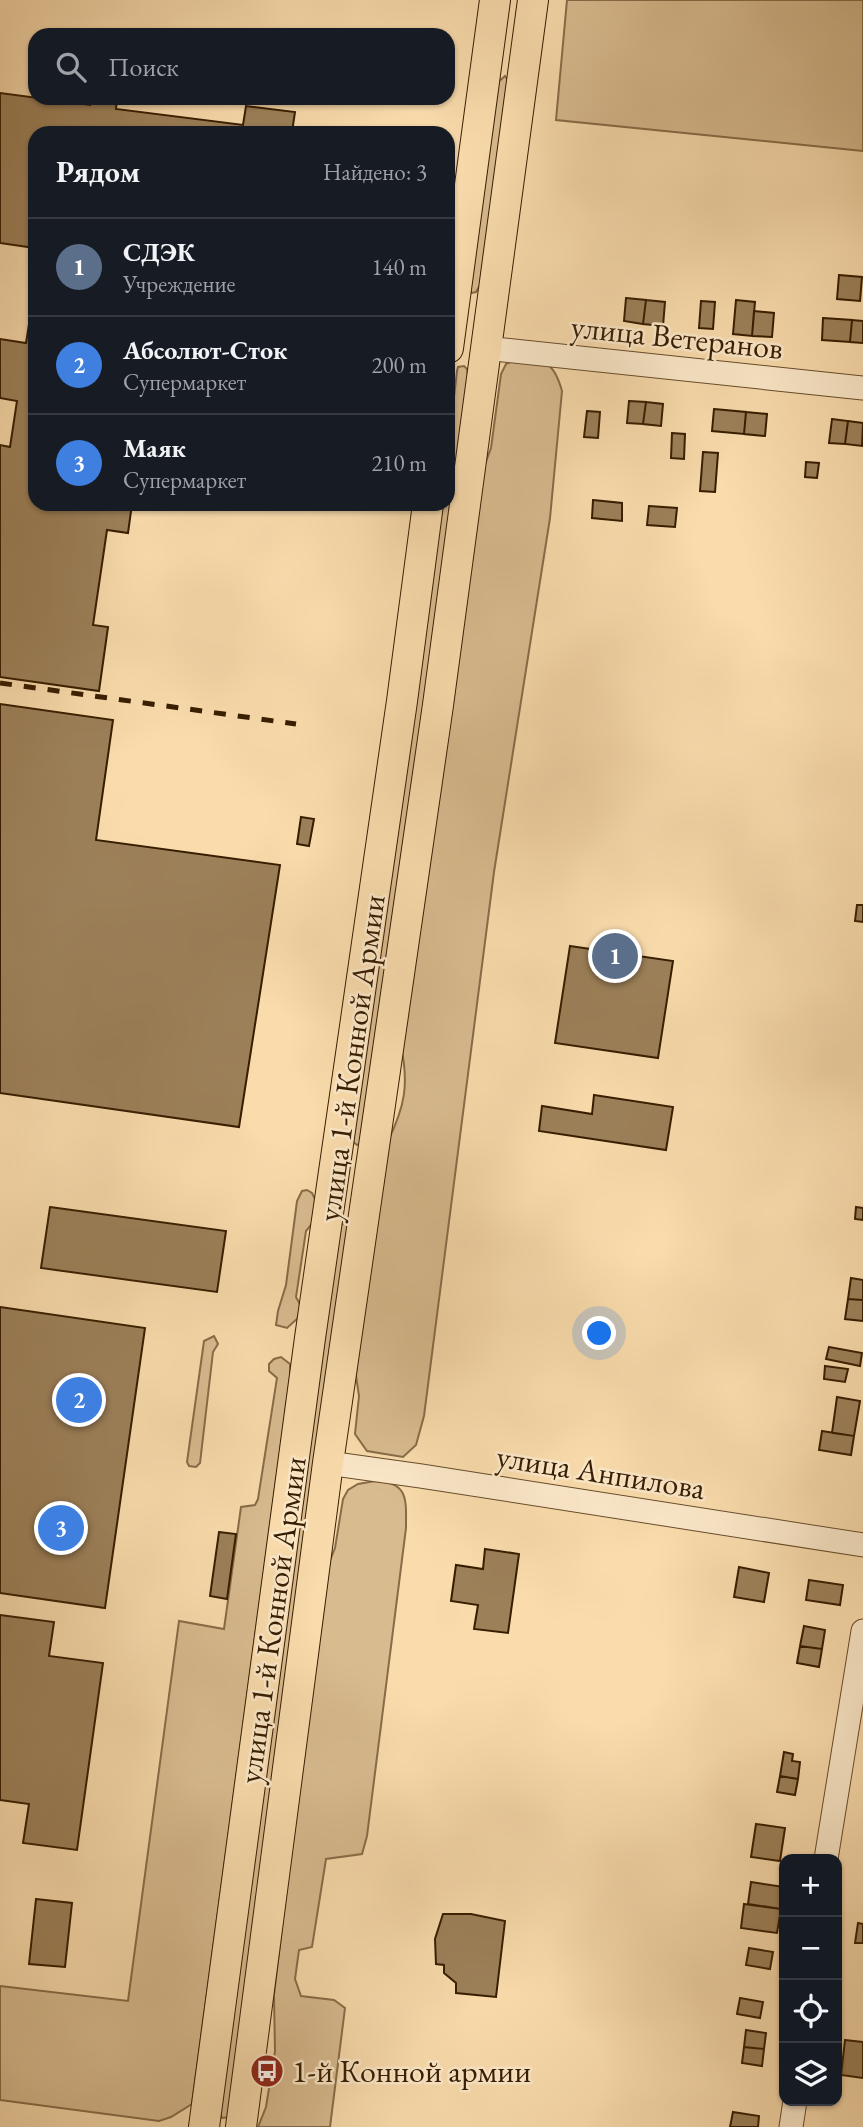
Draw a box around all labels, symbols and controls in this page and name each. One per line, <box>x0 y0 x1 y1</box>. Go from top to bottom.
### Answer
search box <box>28 28 455 105</box>
icon: search <box>52 48 90 86</box>
text: Поиск <box>108 50 179 84</box>
text: Рядом <box>56 152 140 191</box>
text: Найдено: 3 <box>323 157 427 187</box>
text: СДЭК <box>123 235 195 269</box>
text: 1 <box>73 252 85 282</box>
text: 140 m <box>371 252 427 282</box>
text: Учреждение <box>123 269 236 299</box>
street label: улица Ветеранов <box>569 305 785 369</box>
text: Абсолют-Сток <box>123 333 287 367</box>
text: 2 <box>73 350 85 380</box>
text: 200 m <box>371 350 427 380</box>
text: Супермаркет <box>123 367 246 397</box>
text: Маяк <box>123 431 186 465</box>
text: 3 <box>73 448 85 478</box>
text: 210 m <box>371 448 427 478</box>
text: Супермаркет <box>123 465 246 495</box>
street label: улица 1-й Конной Армии <box>307 892 395 1224</box>
pin: 1 <box>592 930 638 982</box>
your location <box>582 1316 616 1350</box>
pin: 2 <box>56 1374 102 1426</box>
street label: улица Анпилова <box>494 1435 708 1509</box>
street label: улица 1-й Конной Армии <box>228 1454 316 1786</box>
pin: 3 <box>38 1502 84 1554</box>
map controls <box>779 1854 842 2106</box>
button: + <box>779 1854 842 1917</box>
button: − <box>779 1917 842 1980</box>
button: locate <box>779 1980 842 2043</box>
button: layers <box>779 2043 842 2106</box>
place label: 1-й Конной армии <box>292 2050 531 2092</box>
bus stop icon: 1-й Конной армии <box>248 2052 286 2090</box>

